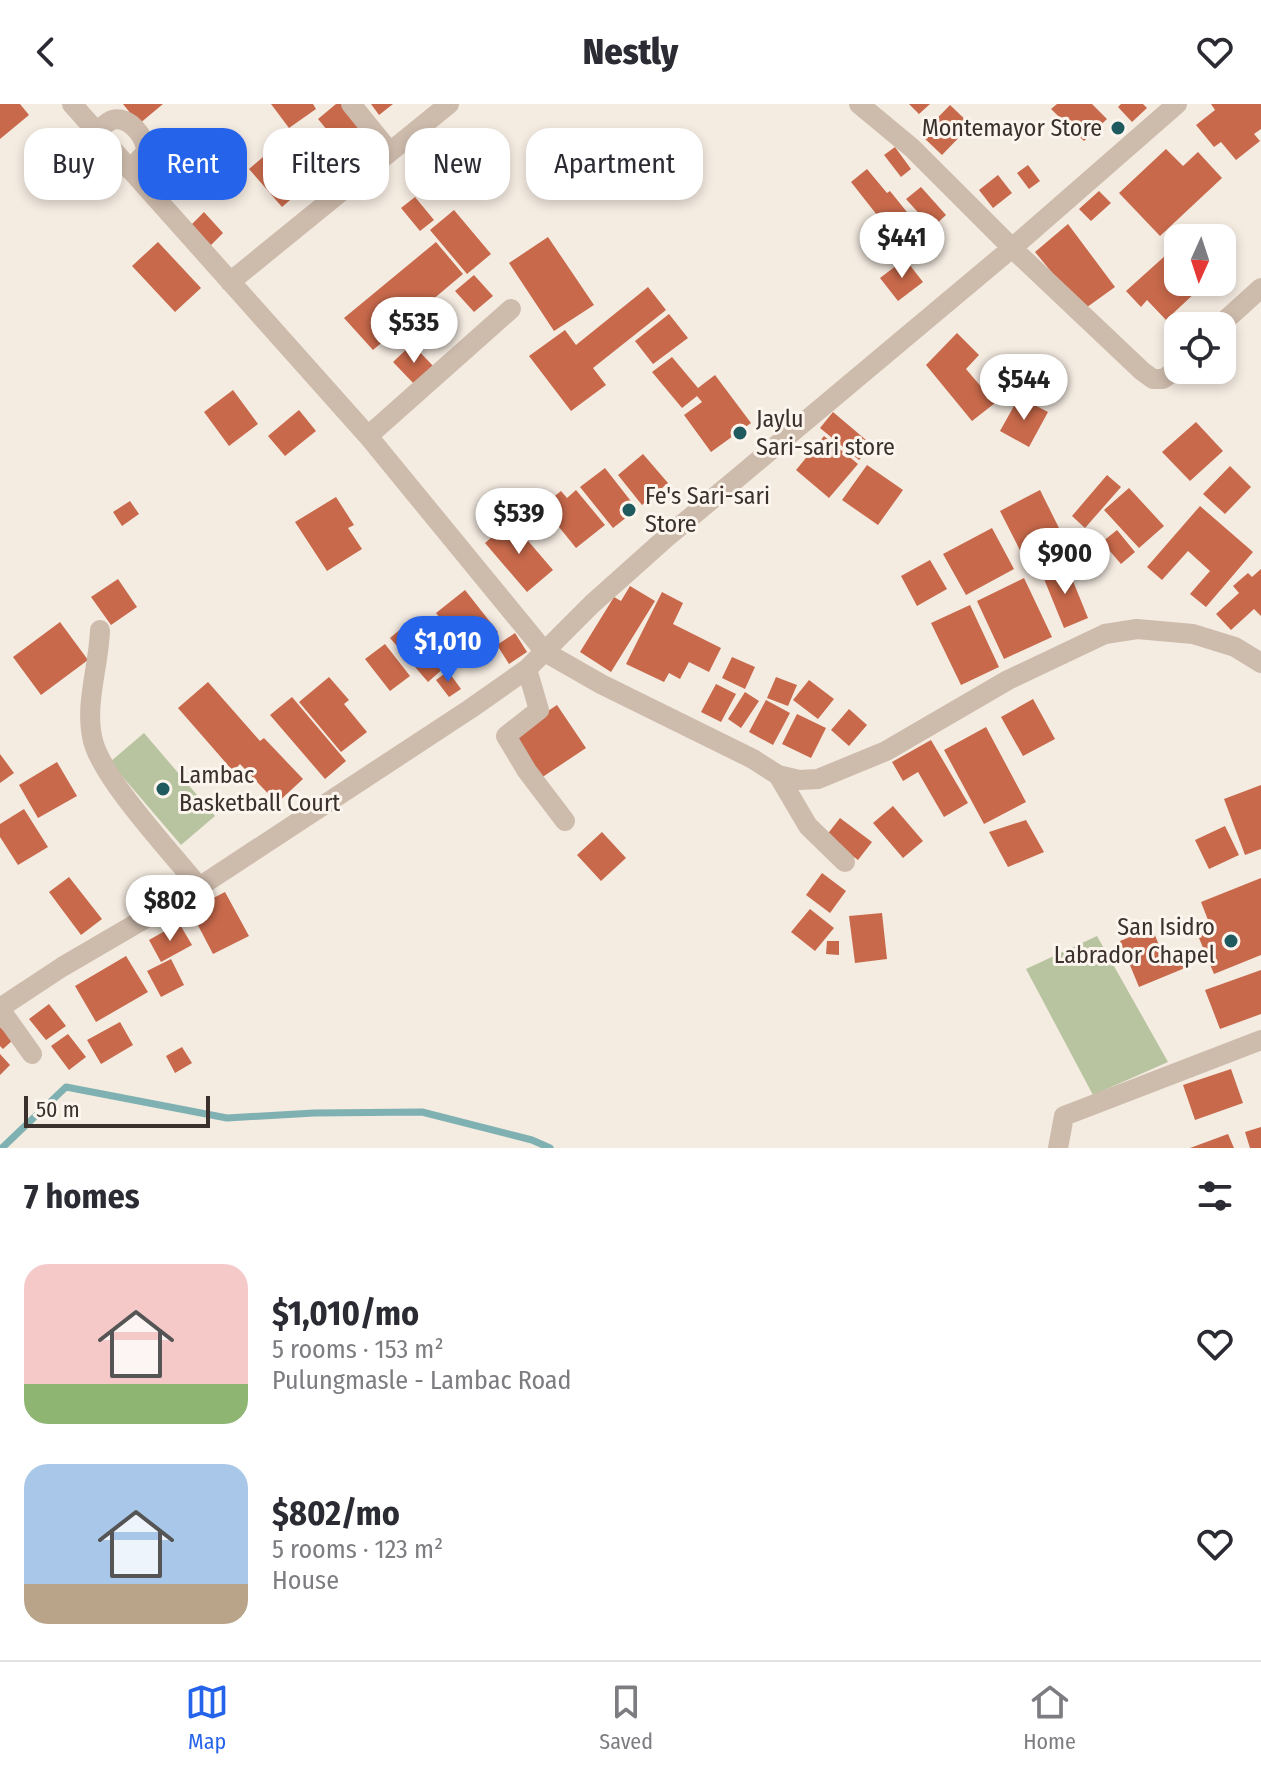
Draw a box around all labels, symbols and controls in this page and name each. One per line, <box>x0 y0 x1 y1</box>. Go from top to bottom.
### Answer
icon: back <box>24 30 68 74</box>
text: Nestly <box>583 30 678 74</box>
icon: heart <box>1193 30 1237 74</box>
place label: Montemayor Store <box>922 114 1102 142</box>
marker: Montemayor Store <box>1109 119 1127 137</box>
chip: Buy <box>24 128 122 200</box>
chip: Rent <box>138 128 247 200</box>
chip: Filters <box>263 128 389 200</box>
chip: New <box>405 128 510 200</box>
chip: Apartment <box>526 128 703 200</box>
pin: $441 <box>855 212 949 280</box>
text: $441 <box>878 222 926 253</box>
north arrow <box>1164 224 1236 296</box>
map controls <box>1164 224 1236 384</box>
pin: $535 <box>367 297 461 365</box>
text: $535 <box>389 307 439 338</box>
button: locate <box>1164 312 1236 384</box>
pin: $544 <box>977 354 1071 422</box>
text: $544 <box>998 364 1050 395</box>
place label: Jaylu Sari-sari store <box>756 405 895 461</box>
marker: Jaylu Sari-sari store <box>731 424 749 442</box>
place label: Fe's Sari-sari Store <box>645 482 770 538</box>
pin: $539 <box>472 488 566 556</box>
text: $539 <box>494 498 545 529</box>
marker: Fe's Sari-sari Store <box>620 501 638 519</box>
pin: $900 <box>1018 528 1112 596</box>
text: $900 <box>1038 538 1092 569</box>
pin: $1,010 <box>383 616 513 684</box>
text: $1,010 <box>414 626 482 657</box>
place label: Lambac Basketball Court <box>179 761 340 817</box>
marker: Lambac Basketball Court <box>154 780 172 798</box>
pin: $802 <box>123 875 217 943</box>
text: $802 <box>144 885 196 916</box>
place label: San Isidro Labrador Chapel <box>1054 913 1215 969</box>
marker: San Isidro Labrador Chapel <box>1222 932 1240 950</box>
scale bar <box>24 1092 210 1128</box>
text: 50 m <box>36 1096 80 1123</box>
icon: filters <box>1193 1174 1237 1218</box>
text: 7 homes <box>24 1176 140 1217</box>
text: $1,010/mo <box>272 1293 419 1334</box>
icon: home <box>88 1296 184 1392</box>
icon: heart <box>1193 1322 1237 1366</box>
text: 5 rooms · 153 m² <box>272 1334 444 1365</box>
text: Pulungmasle - Lambac Road <box>272 1365 572 1396</box>
text: $802/mo <box>272 1493 400 1534</box>
icon: home <box>88 1496 184 1592</box>
icon: heart <box>1193 1522 1237 1566</box>
text: 5 rooms · 123 m² <box>272 1534 443 1565</box>
text: House <box>272 1565 339 1596</box>
tab: Map <box>185 1680 229 1755</box>
tab: Saved <box>599 1680 653 1755</box>
tab: Home <box>1023 1680 1076 1755</box>

